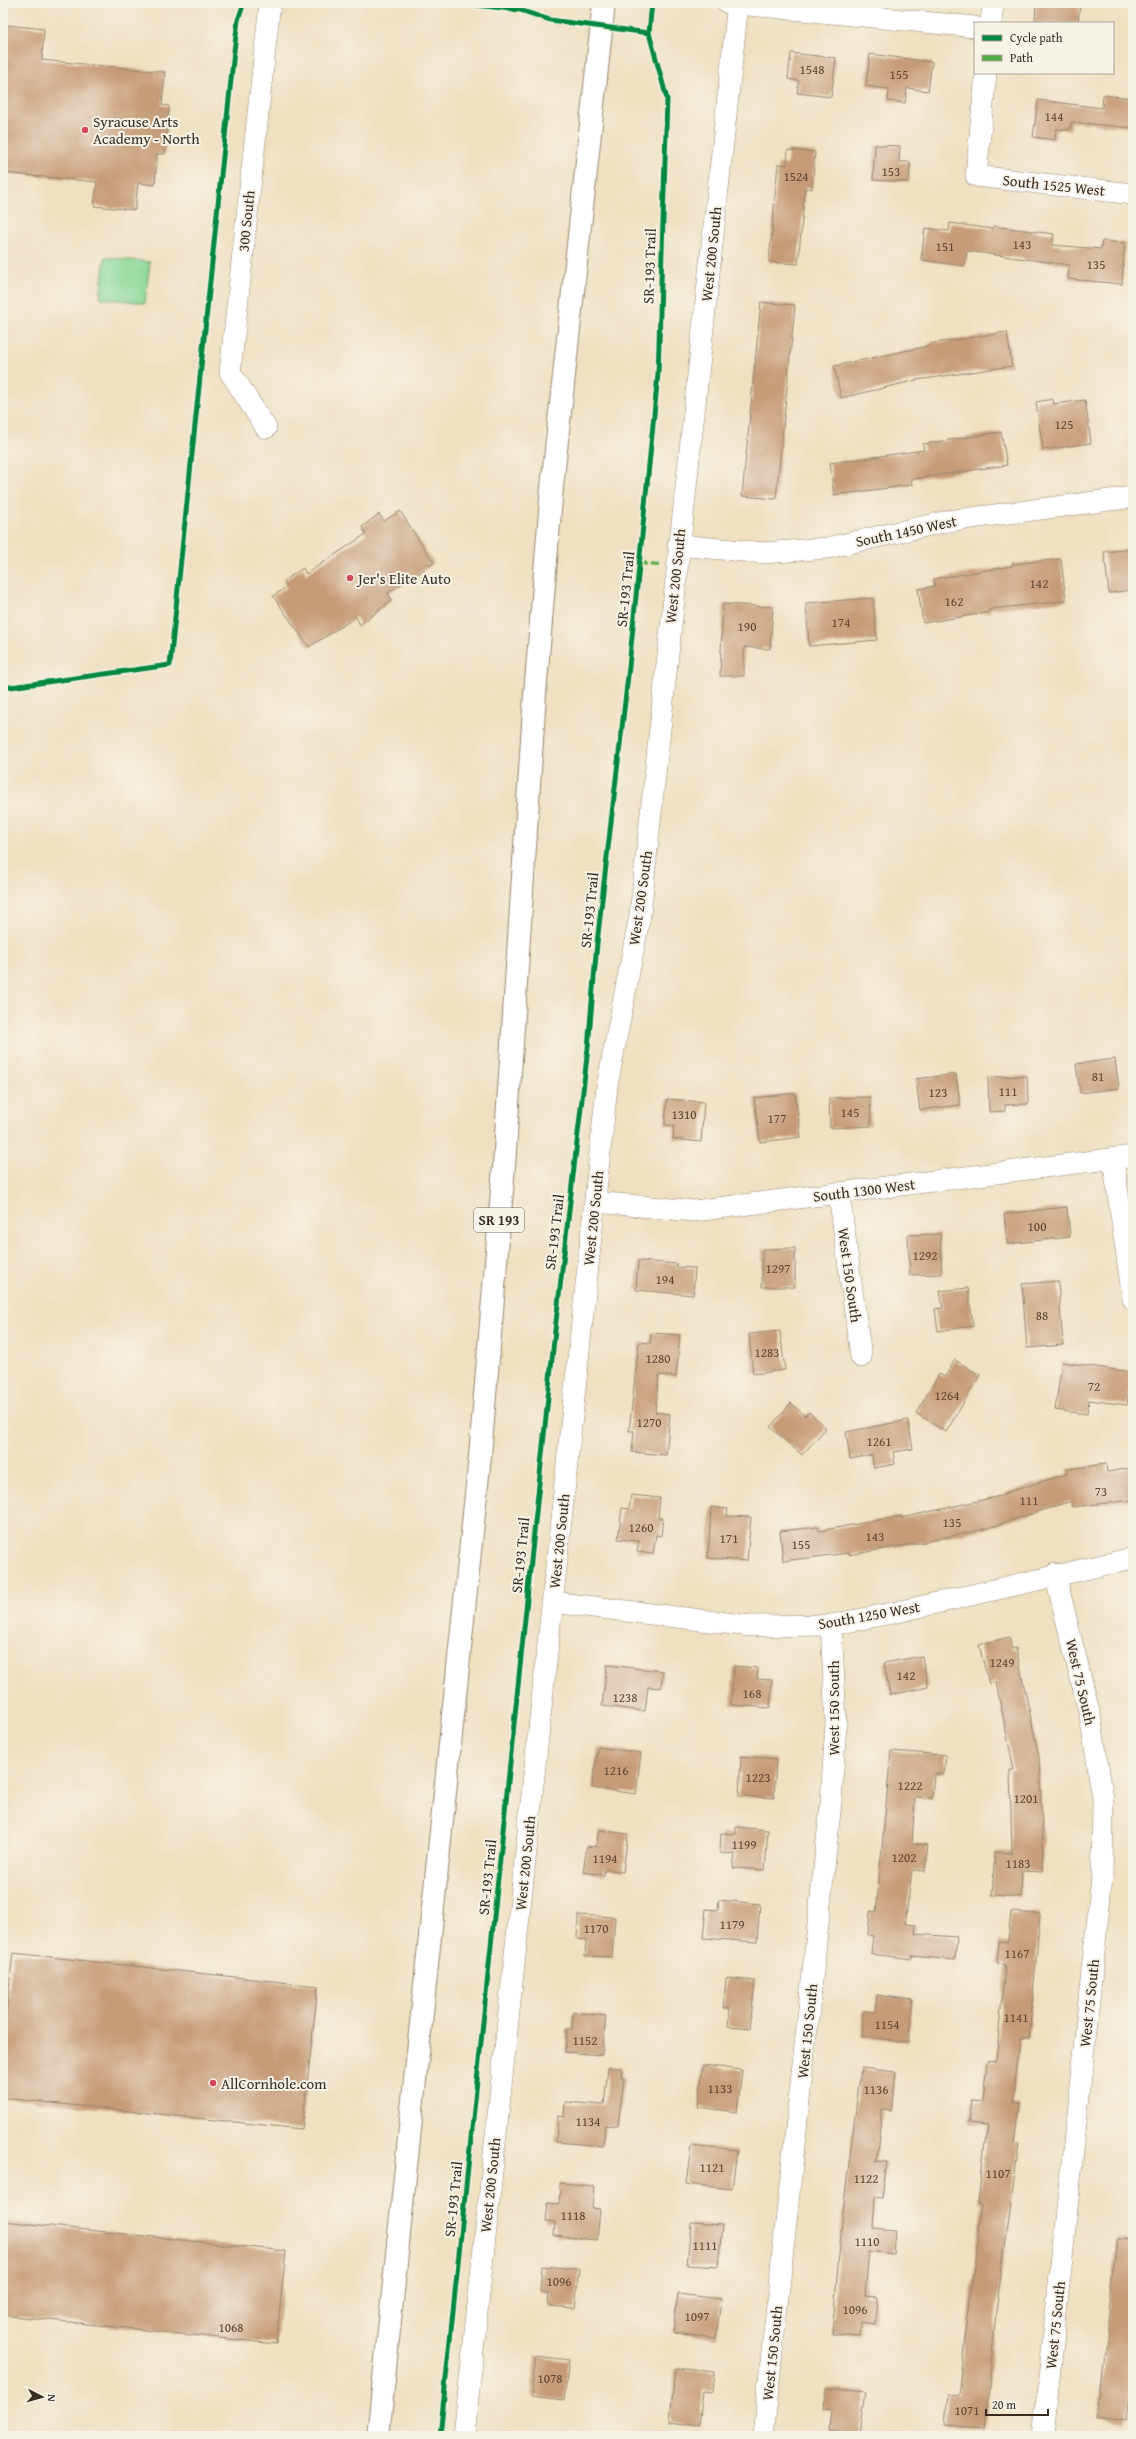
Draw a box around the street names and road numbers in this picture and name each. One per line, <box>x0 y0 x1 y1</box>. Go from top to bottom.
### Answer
street label: South 1525 West <box>1002 169 1107 201</box>
street label: 300 South <box>232 189 260 253</box>
street label: West 200 South <box>696 205 726 303</box>
street label: SR-193 Trail <box>637 228 661 304</box>
street label: South 1450 West <box>854 510 959 552</box>
street label: West 200 South <box>660 527 690 625</box>
street label: SR-193 Trail <box>611 550 639 628</box>
street label: West 200 South <box>623 849 657 947</box>
street label: SR-193 Trail <box>575 871 603 949</box>
street label: West 200 South <box>578 1169 608 1267</box>
street label: South 1300 West <box>812 1173 917 1207</box>
street label: SR-193 Trail <box>539 1193 569 1271</box>
road number: SR 193 <box>474 1208 524 1232</box>
street label: West 150 South <box>833 1226 867 1324</box>
street label: West 200 South <box>544 1492 574 1590</box>
street label: SR-193 Trail <box>506 1516 534 1594</box>
street label: South 1250 West <box>817 1596 922 1634</box>
street label: West 75 South <box>1061 1637 1101 1728</box>
street label: West 150 South <box>823 1660 844 1756</box>
street label: West 200 South <box>510 1814 540 1912</box>
street label: SR-193 Trail <box>473 1838 501 1916</box>
street label: West 75 South <box>1074 1957 1104 2048</box>
street label: West 150 South <box>792 1982 822 2080</box>
street label: West 200 South <box>475 2136 505 2234</box>
street label: SR-193 Trail <box>439 2160 467 2238</box>
street label: West 75 South <box>1040 2279 1070 2370</box>
street label: West 150 South <box>757 2304 787 2402</box>

